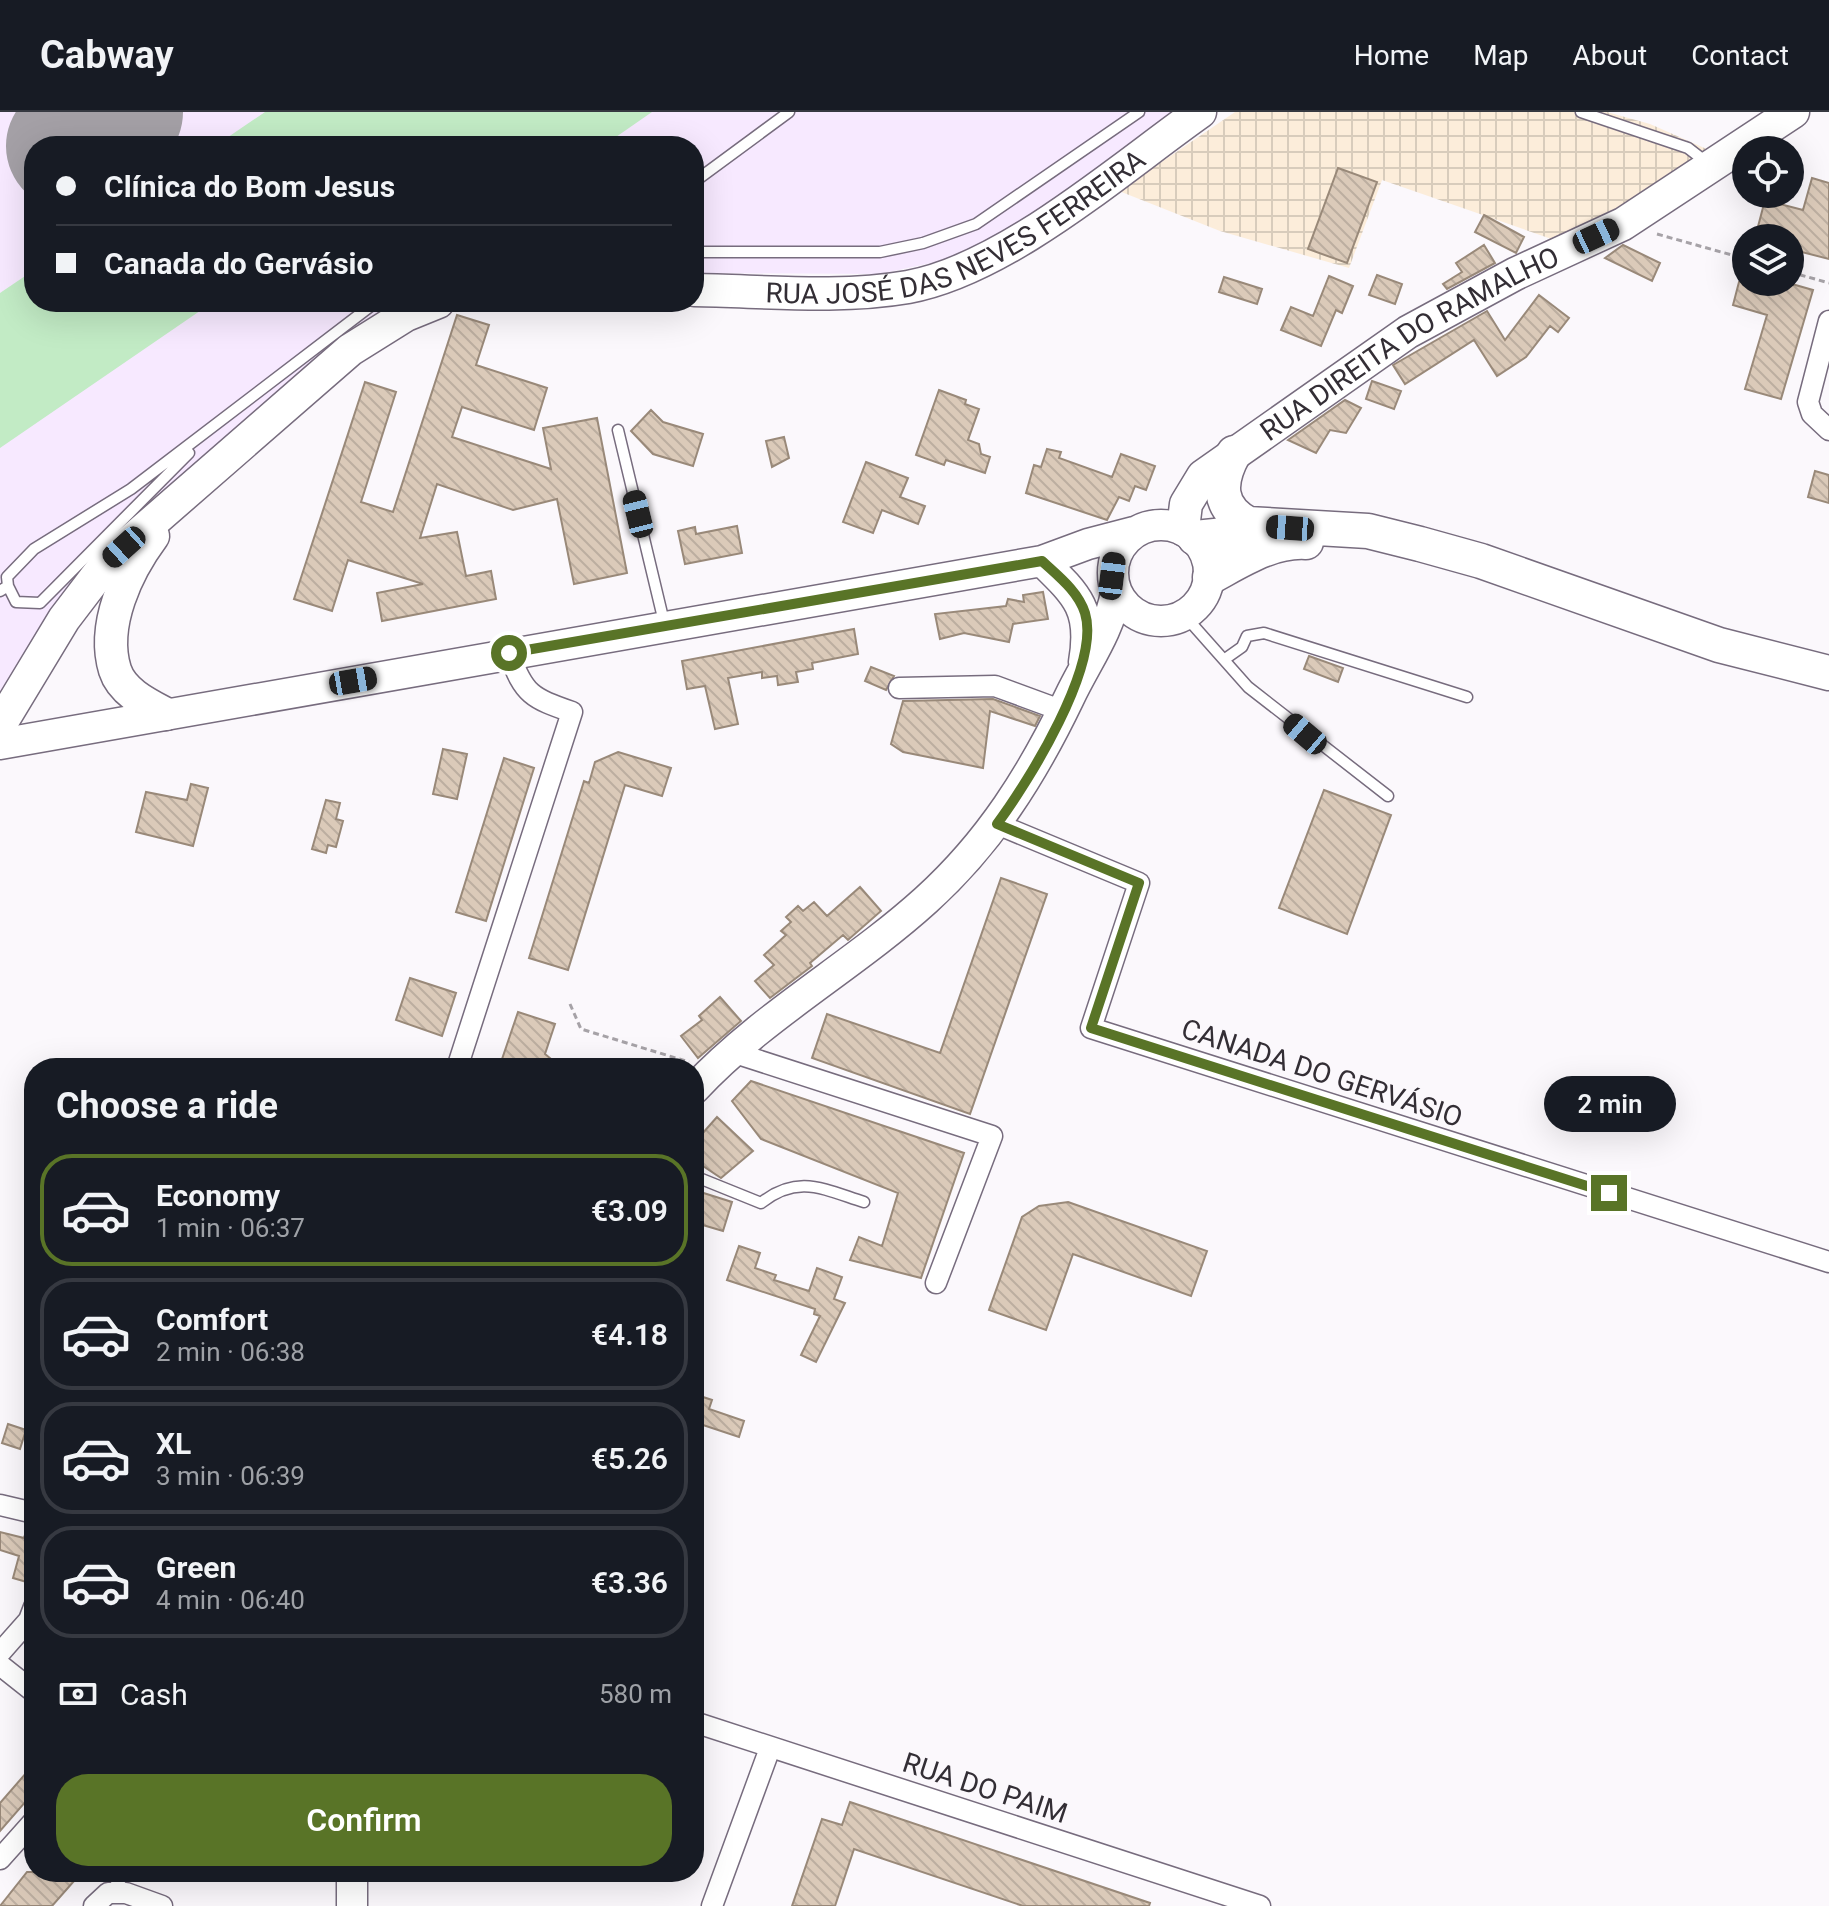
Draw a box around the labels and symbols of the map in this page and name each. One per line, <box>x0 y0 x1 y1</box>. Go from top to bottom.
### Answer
street label: RUA JOSÉ DAS NEVES FERREIRA <box>765 142 1151 310</box>
car <box>1569 215 1623 257</box>
street label: RUA DIREITA DO RAMALHO <box>1254 240 1564 447</box>
car <box>621 488 655 540</box>
car <box>1265 514 1315 542</box>
car <box>98 522 150 572</box>
car <box>1097 551 1127 601</box>
route start <box>491 635 527 671</box>
car <box>327 665 379 697</box>
car <box>1279 709 1331 759</box>
street label: CANADA DO GERVÁSIO <box>1177 1012 1467 1134</box>
callout: 2 min <box>1543 1077 1675 1133</box>
route end <box>1591 1175 1627 1211</box>
street label: RUA DO PAIM <box>899 1746 1071 1830</box>

